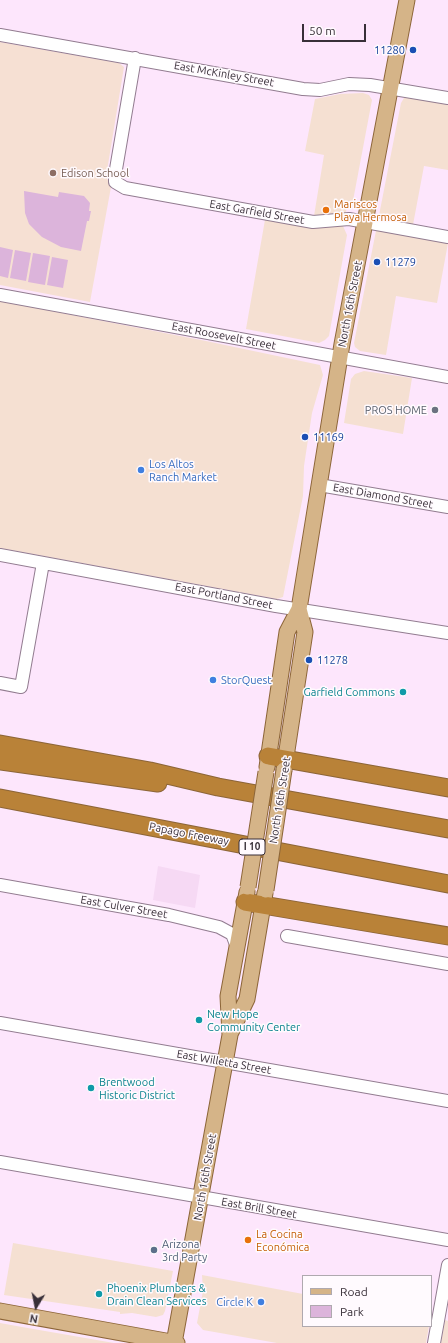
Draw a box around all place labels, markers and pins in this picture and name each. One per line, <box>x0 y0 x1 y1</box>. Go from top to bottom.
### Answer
place label: 11280 <box>374 43 405 57</box>
marker: 11280 <box>408 45 418 55</box>
place label: Edison School <box>61 166 129 180</box>
marker: Edison School <box>48 168 58 178</box>
place label: Mariscos Playa Hermosa <box>334 197 407 223</box>
marker: Mariscos Playa Hermosa <box>321 205 331 215</box>
place label: 11279 <box>385 255 416 269</box>
marker: 11279 <box>372 257 382 267</box>
place label: PROS HOME <box>365 403 427 417</box>
marker: PROS HOME <box>430 405 440 415</box>
place label: 11169 <box>313 430 344 444</box>
marker: 11169 <box>300 432 310 442</box>
place label: Los Altos Ranch Market <box>149 457 217 483</box>
marker: Los Altos Ranch Market <box>136 465 146 475</box>
place label: 11278 <box>317 653 348 667</box>
marker: 11278 <box>304 655 314 665</box>
place label: StorQuest <box>221 673 272 687</box>
marker: StorQuest <box>208 675 218 685</box>
place label: Garfield Commons <box>303 685 395 699</box>
marker: Garfield Commons <box>398 687 408 697</box>
place label: New Hope Community Center <box>207 1007 300 1033</box>
marker: New Hope Community Center <box>194 1015 204 1025</box>
place label: Brentwood Historic District <box>99 1075 175 1101</box>
marker: Brentwood Historic District <box>86 1083 96 1093</box>
place label: La Cocina Económica <box>256 1227 309 1253</box>
marker: La Cocina Económica <box>243 1235 253 1245</box>
place label: Arizona 3rd Party <box>162 1237 207 1263</box>
marker: Arizona 3rd Party <box>149 1245 159 1255</box>
place label: Phoenix Plumbers & Drain Clean Services <box>107 1281 206 1307</box>
marker: Phoenix Plumbers & Drain Clean Services <box>94 1289 104 1299</box>
place label: Circle K <box>216 1295 253 1309</box>
marker: Circle K <box>256 1297 266 1307</box>

